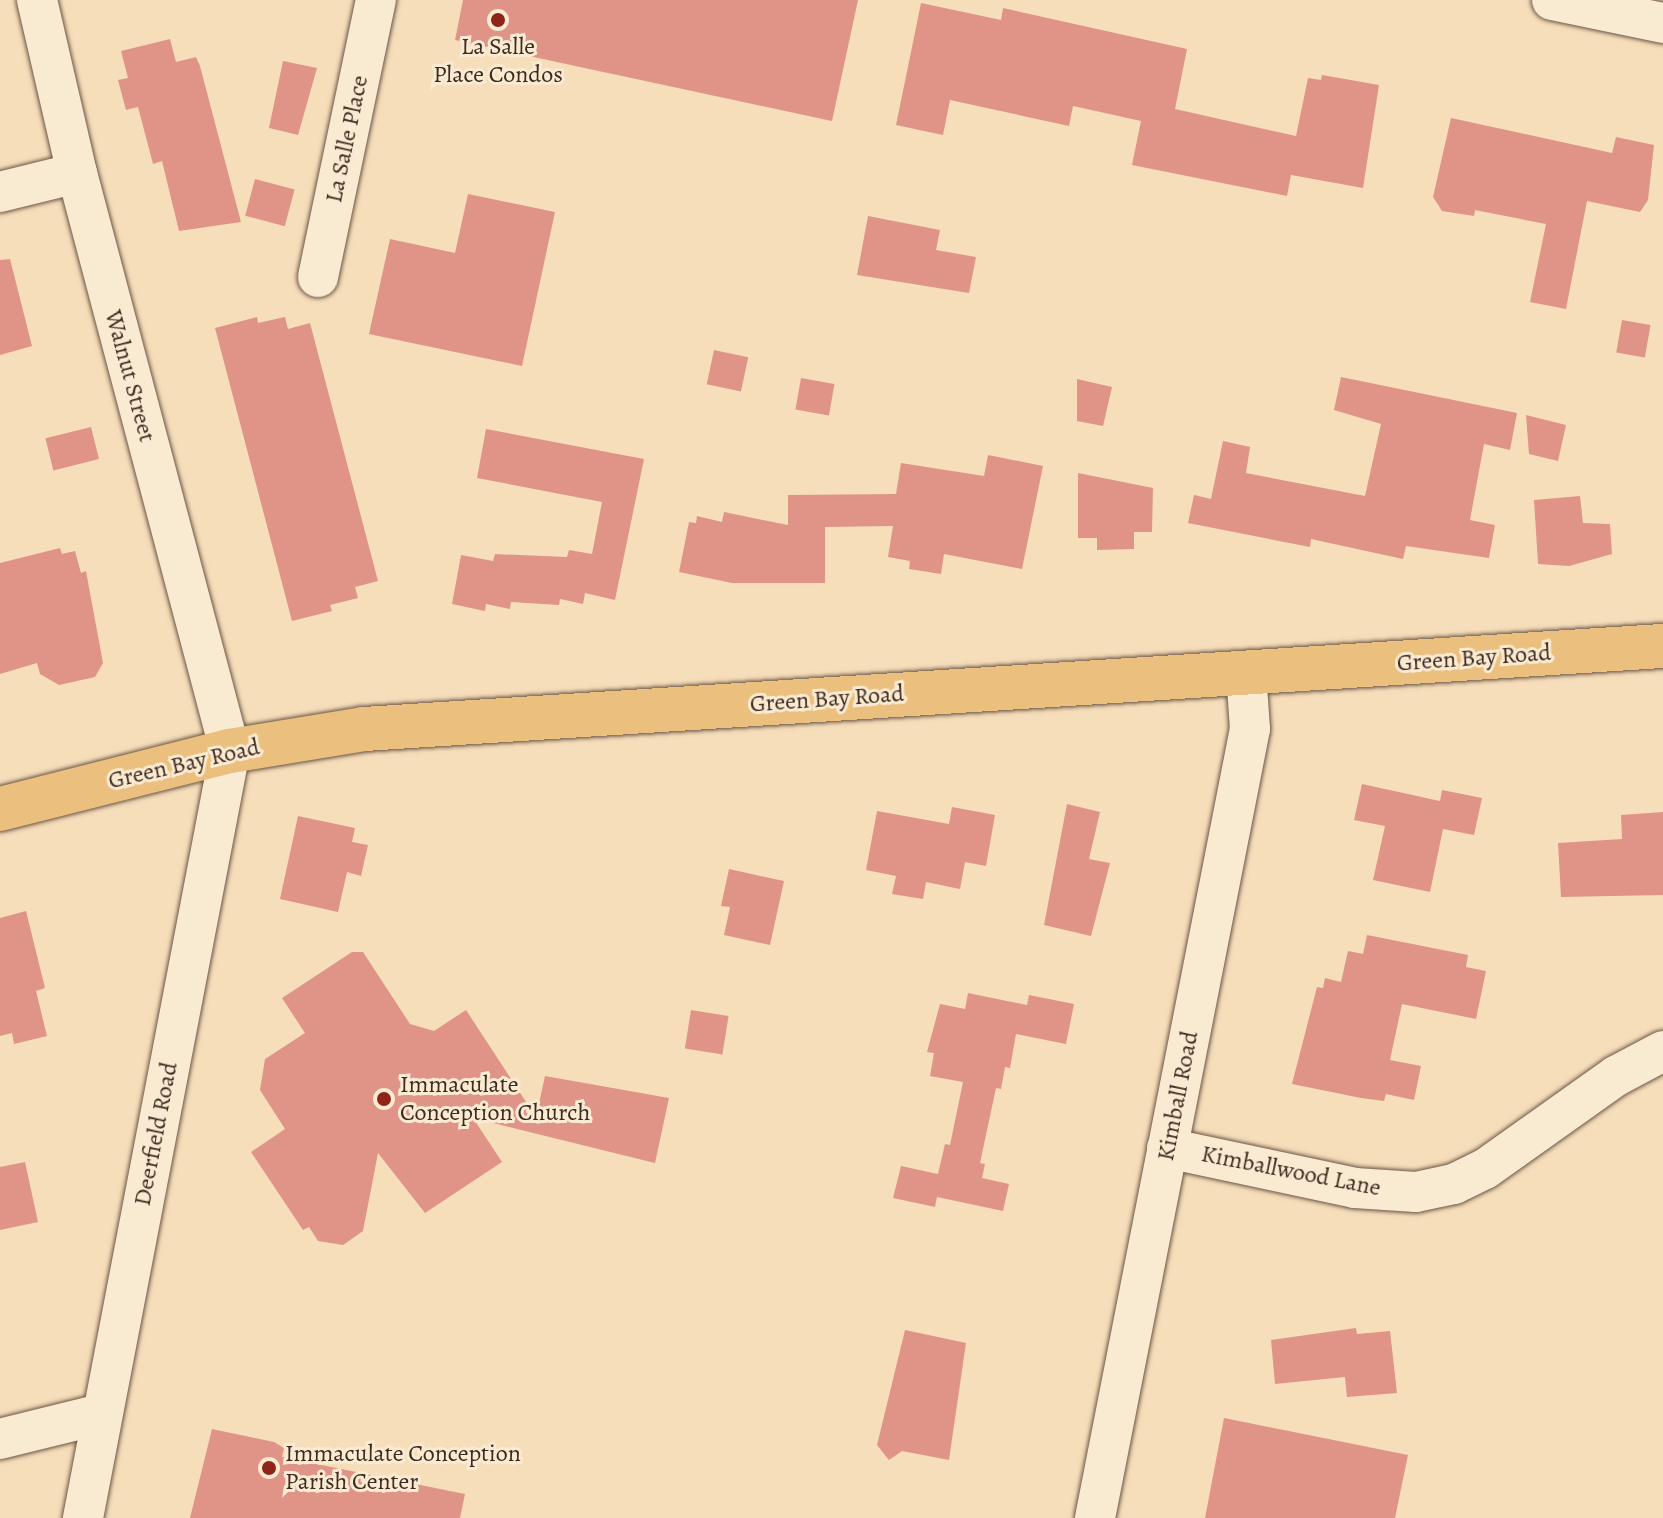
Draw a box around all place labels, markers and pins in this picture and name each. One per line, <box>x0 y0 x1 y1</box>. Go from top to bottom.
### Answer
marker: La Salle Place Condos <box>489 11 507 29</box>
place label: La Salle Place Condos <box>433 33 563 89</box>
place label: Immaculate Conception Church <box>400 1071 590 1127</box>
marker: Immaculate Conception Church <box>375 1090 393 1108</box>
place label: Immaculate Conception Parish Center <box>285 1440 521 1496</box>
marker: Immaculate Conception Parish Center <box>260 1459 278 1477</box>

